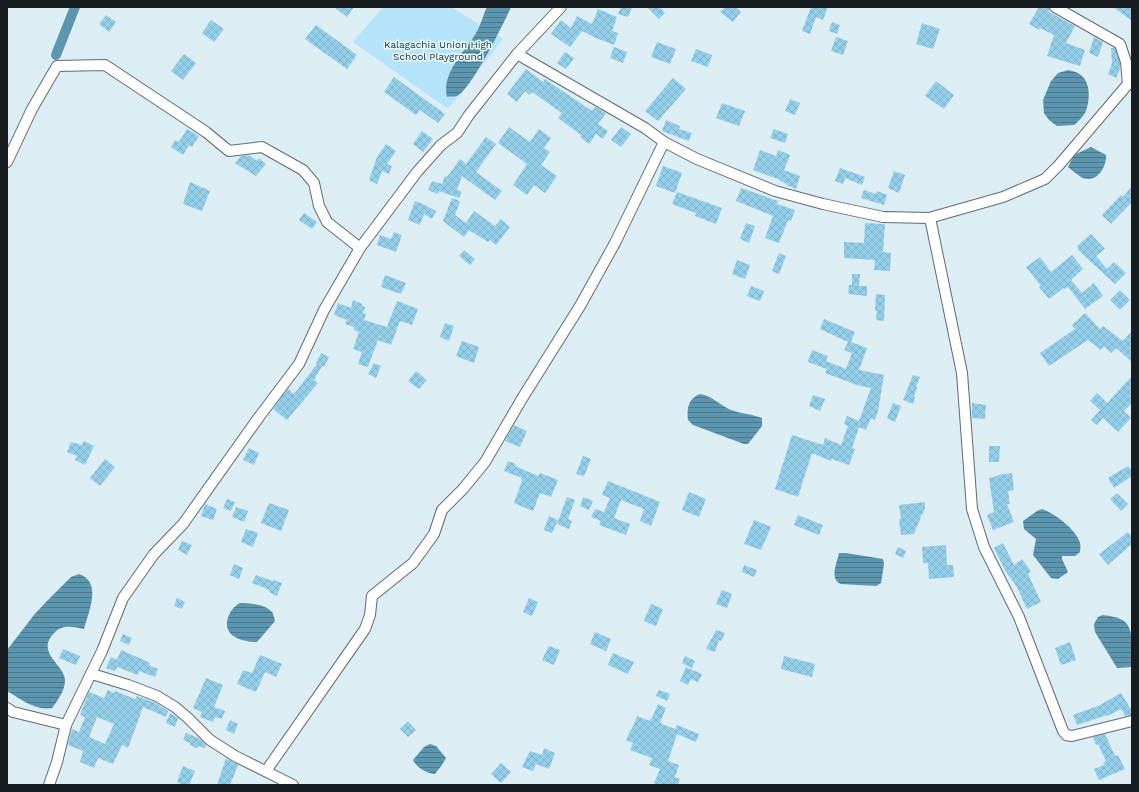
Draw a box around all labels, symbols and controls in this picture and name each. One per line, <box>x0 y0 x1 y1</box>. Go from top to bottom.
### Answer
park label: Kalagachia Union High School Playground <box>384 39 492 62</box>

